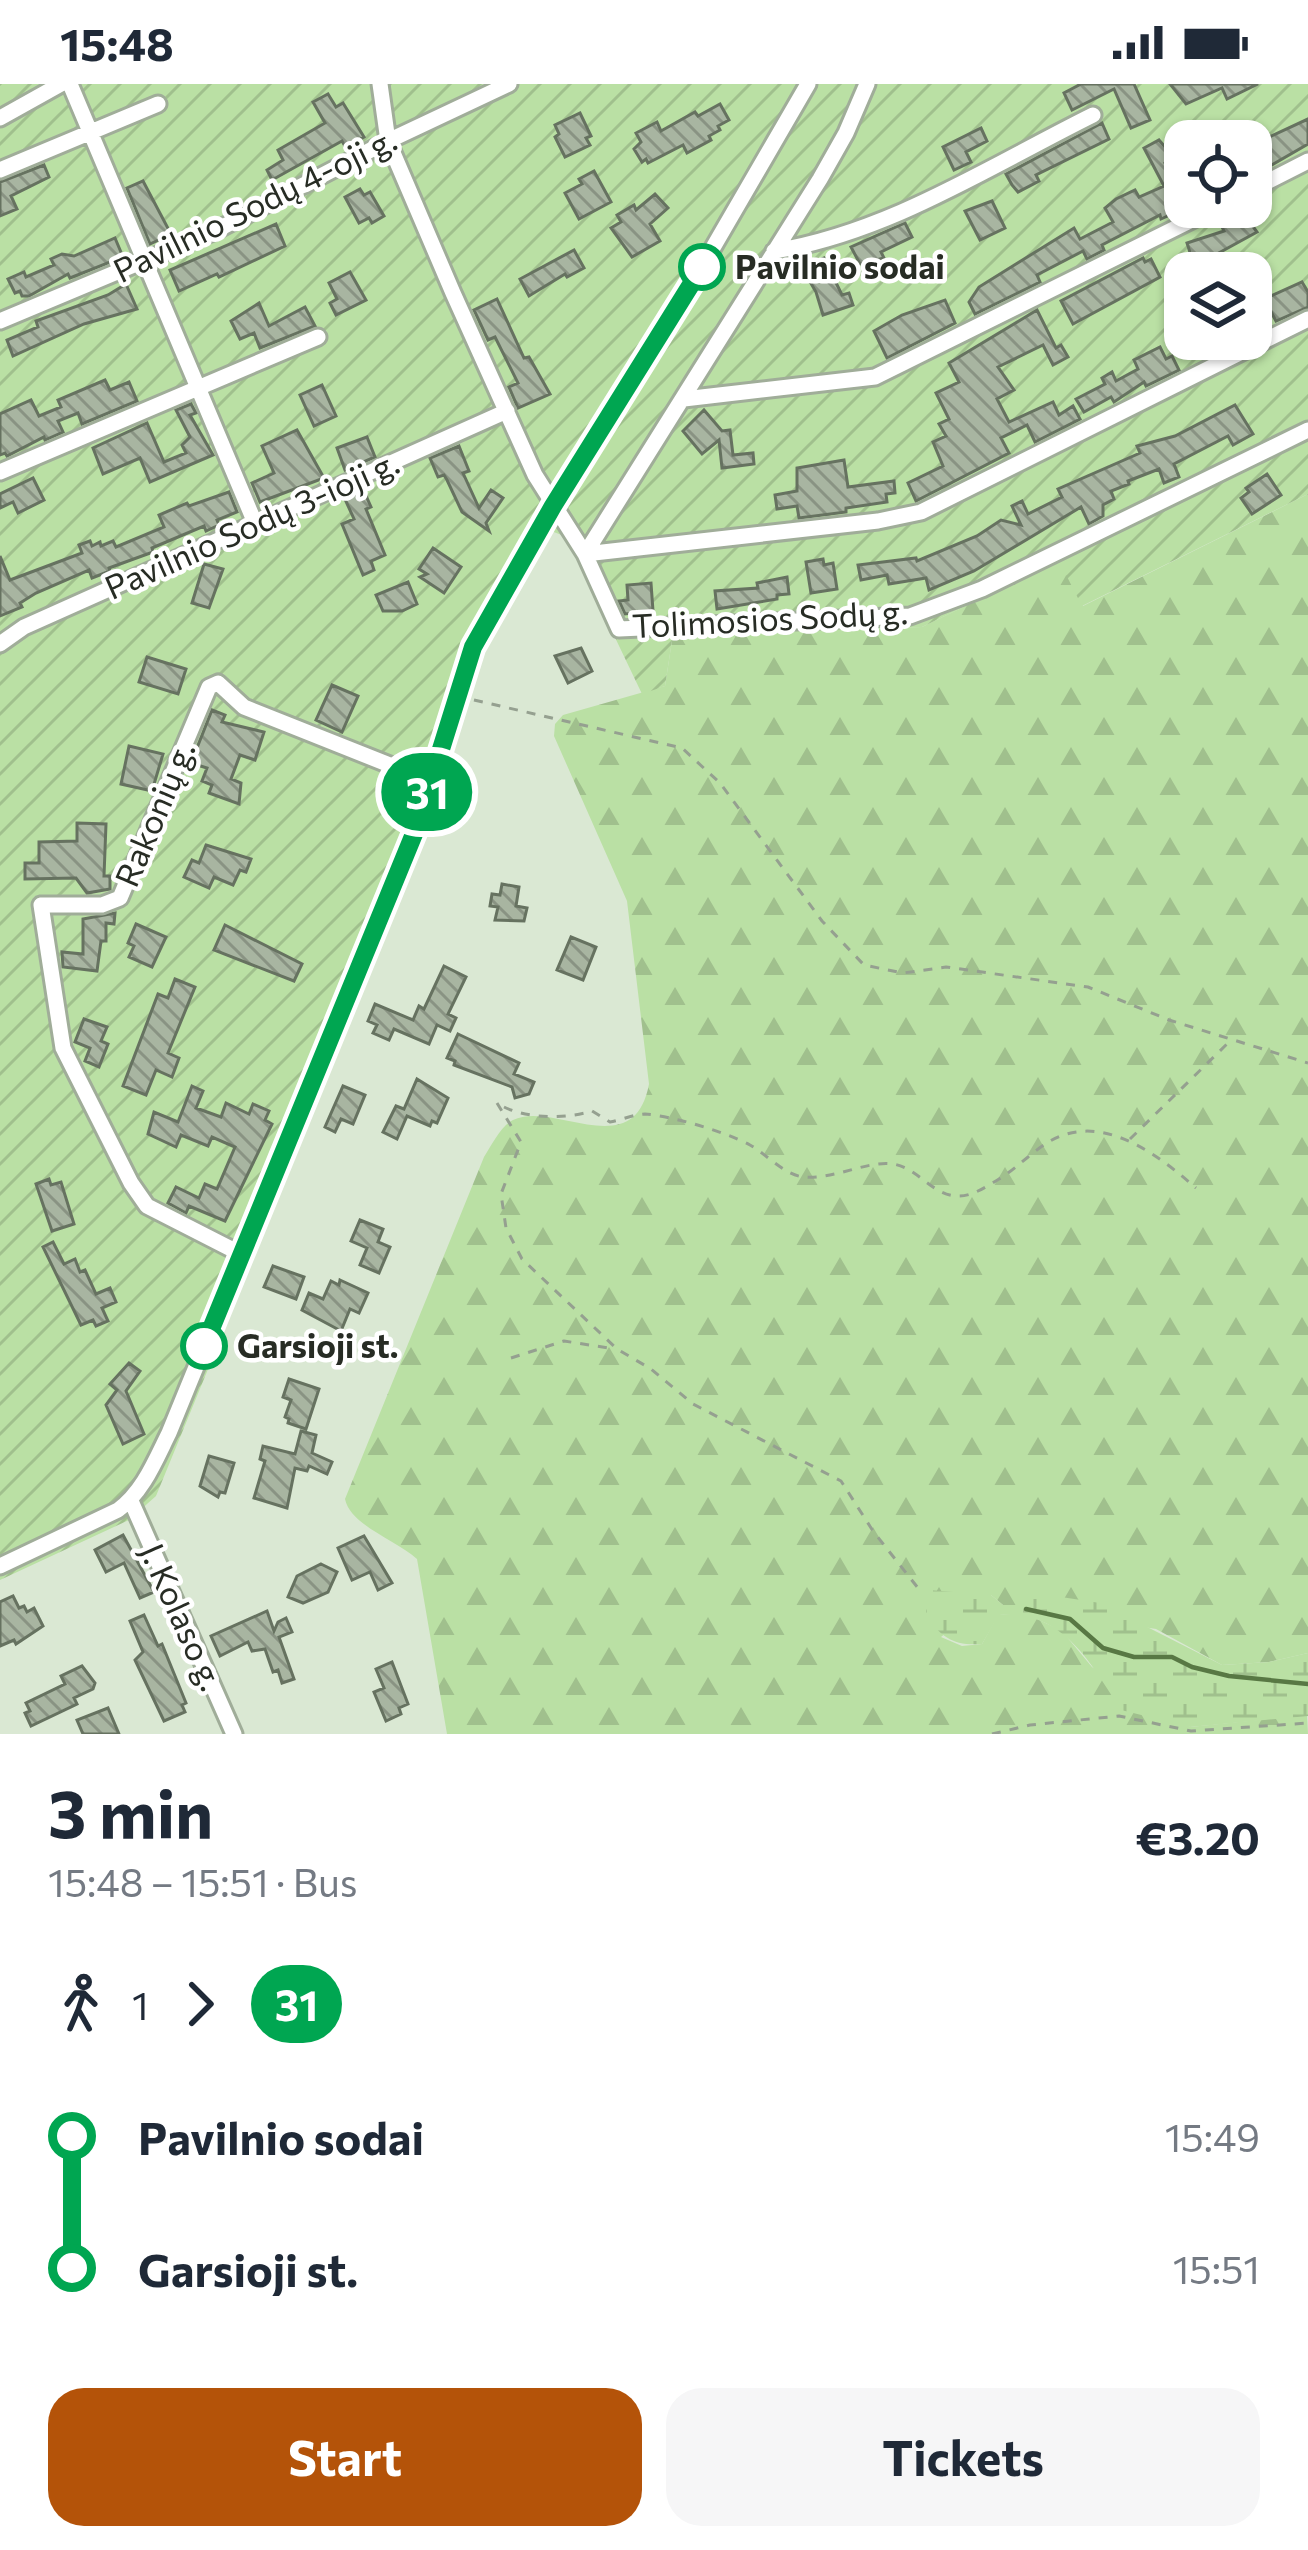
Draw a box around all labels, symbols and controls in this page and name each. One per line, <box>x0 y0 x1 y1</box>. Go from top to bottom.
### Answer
text: 15:48 <box>60 15 174 70</box>
street label: Pavilnio Sodų 4-oji g. <box>106 117 403 290</box>
map controls <box>1164 120 1272 360</box>
button: locate <box>1164 120 1272 228</box>
marker: Pavilnio sodai <box>680 245 724 289</box>
place label: Pavilnio sodai <box>735 245 945 286</box>
button: layers <box>1164 252 1272 360</box>
street label: Pavilnio Sodų 3-ioji g. <box>98 440 405 607</box>
street label: Tolimosios Sodų g. <box>631 590 909 645</box>
street label: Rakonių g. <box>105 735 203 892</box>
line badge: 31 <box>373 753 481 831</box>
text: 31 <box>405 766 449 818</box>
marker: Garsioji st. <box>182 1324 226 1368</box>
place label: Garsioji st. <box>237 1324 398 1365</box>
street label: J. Kolaso g. <box>133 1536 234 1696</box>
text: 3 min <box>48 1771 213 1852</box>
text: €3.20 <box>1136 1809 1260 1864</box>
text: 15:48 – 15:51 · Bus <box>48 1857 357 1905</box>
icon: walk <box>48 1971 114 2037</box>
icon: forward <box>167 1971 233 2037</box>
text: 31 <box>275 1978 318 2030</box>
text: 1 <box>132 1980 149 2028</box>
text: Pavilnio sodai <box>138 2109 424 2164</box>
text: 15:49 <box>1165 2112 1260 2160</box>
text: Garsioji st. <box>138 2241 358 2296</box>
text: 15:51 <box>1173 2244 1260 2292</box>
button: Start <box>48 2388 642 2526</box>
button: Tickets <box>666 2388 1260 2526</box>

